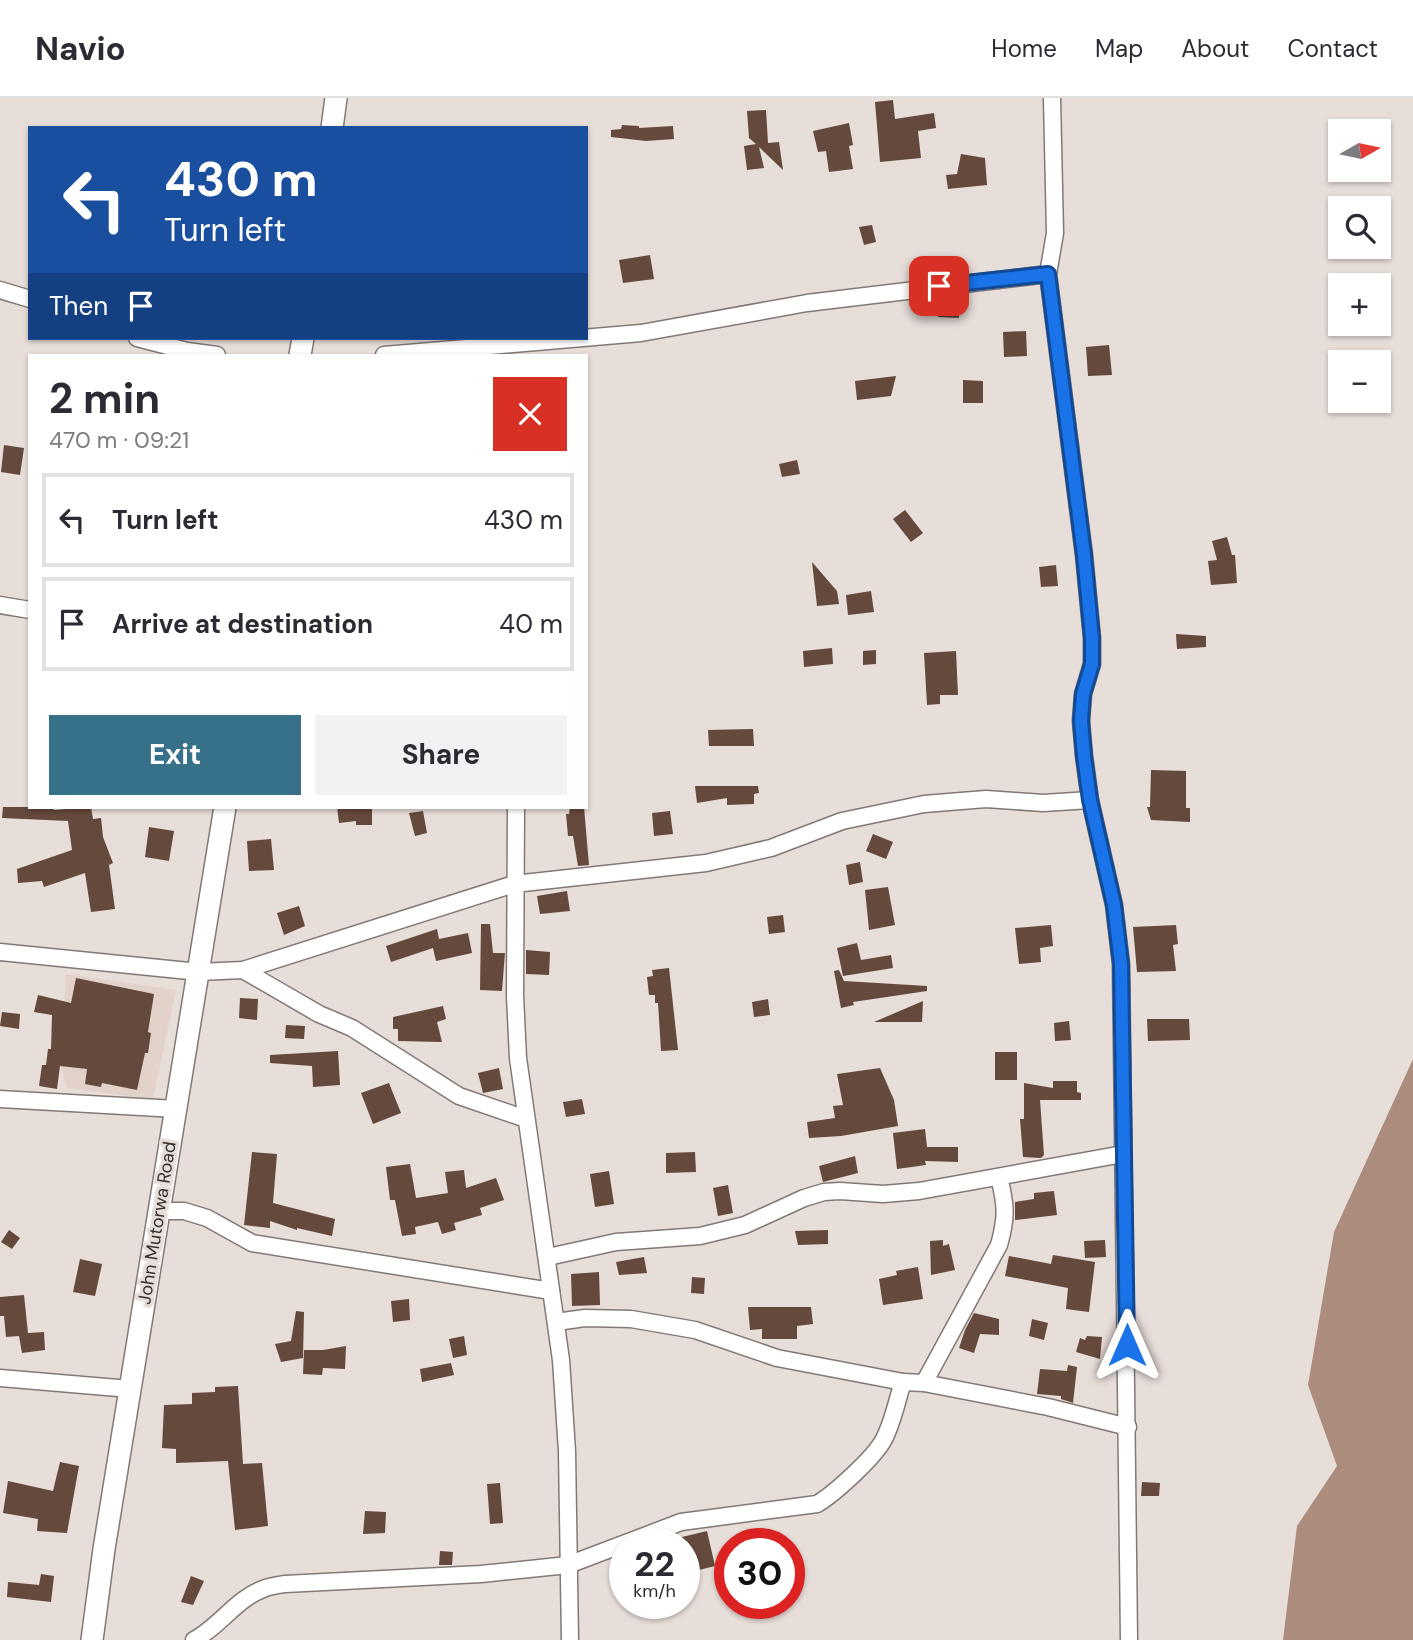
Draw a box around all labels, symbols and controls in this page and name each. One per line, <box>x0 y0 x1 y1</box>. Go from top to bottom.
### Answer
text: Navio <box>35 27 126 70</box>
text: Home <box>991 33 1057 64</box>
text: Map <box>1095 33 1143 64</box>
text: About <box>1181 33 1250 64</box>
text: Contact <box>1288 33 1378 64</box>
north arrow <box>1328 119 1391 182</box>
map controls <box>1328 119 1391 413</box>
text: 430 m <box>164 147 318 211</box>
icon: left <box>49 154 140 245</box>
button: search <box>1328 196 1391 259</box>
text: Turn left <box>164 209 286 251</box>
pin <box>909 256 969 316</box>
icon: arrive <box>920 267 958 305</box>
button: + <box>1328 273 1391 336</box>
icon: arrive <box>122 287 160 325</box>
text: Then <box>49 289 108 323</box>
button: − <box>1328 350 1391 413</box>
text: 2 min <box>49 371 160 426</box>
button: close <box>493 377 567 451</box>
text: 470 m · 09:21 <box>49 425 189 455</box>
icon: left <box>53 501 91 539</box>
text: Turn left <box>112 503 219 537</box>
text: 430 m <box>484 503 563 537</box>
icon: arrive <box>53 605 91 643</box>
text: Arrive at destination <box>112 607 373 641</box>
text: 40 m <box>499 607 563 641</box>
button: Exit <box>49 715 301 795</box>
button: Share <box>315 715 567 795</box>
street label: John Mutorwa Road <box>132 1140 182 1306</box>
position arrow <box>1090 1308 1164 1382</box>
speed limit sign: 30 <box>714 1528 805 1619</box>
text: 22 <box>634 1541 675 1587</box>
text: km/h <box>633 1579 676 1603</box>

